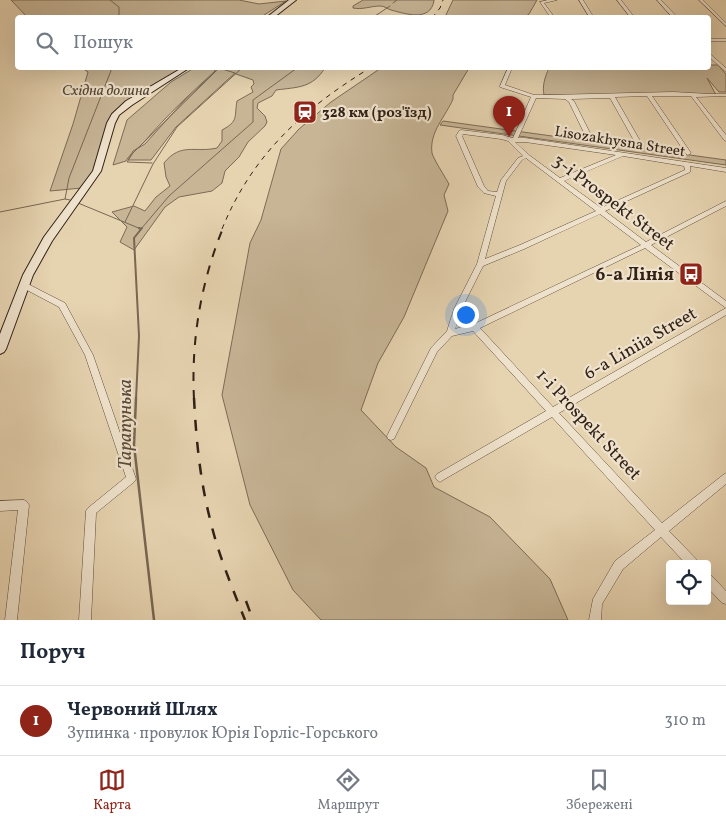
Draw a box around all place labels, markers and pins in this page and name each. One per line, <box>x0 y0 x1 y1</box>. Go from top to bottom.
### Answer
pin: 1 <box>493 96 525 137</box>
station icon: 328 км (роз'їзд) <box>292 99 318 125</box>
place label: 328 км (роз'їзд) <box>322 103 432 124</box>
bus stop icon: 6-а Лінія <box>678 261 704 287</box>
place label: 6-а Лінія <box>596 263 674 288</box>

